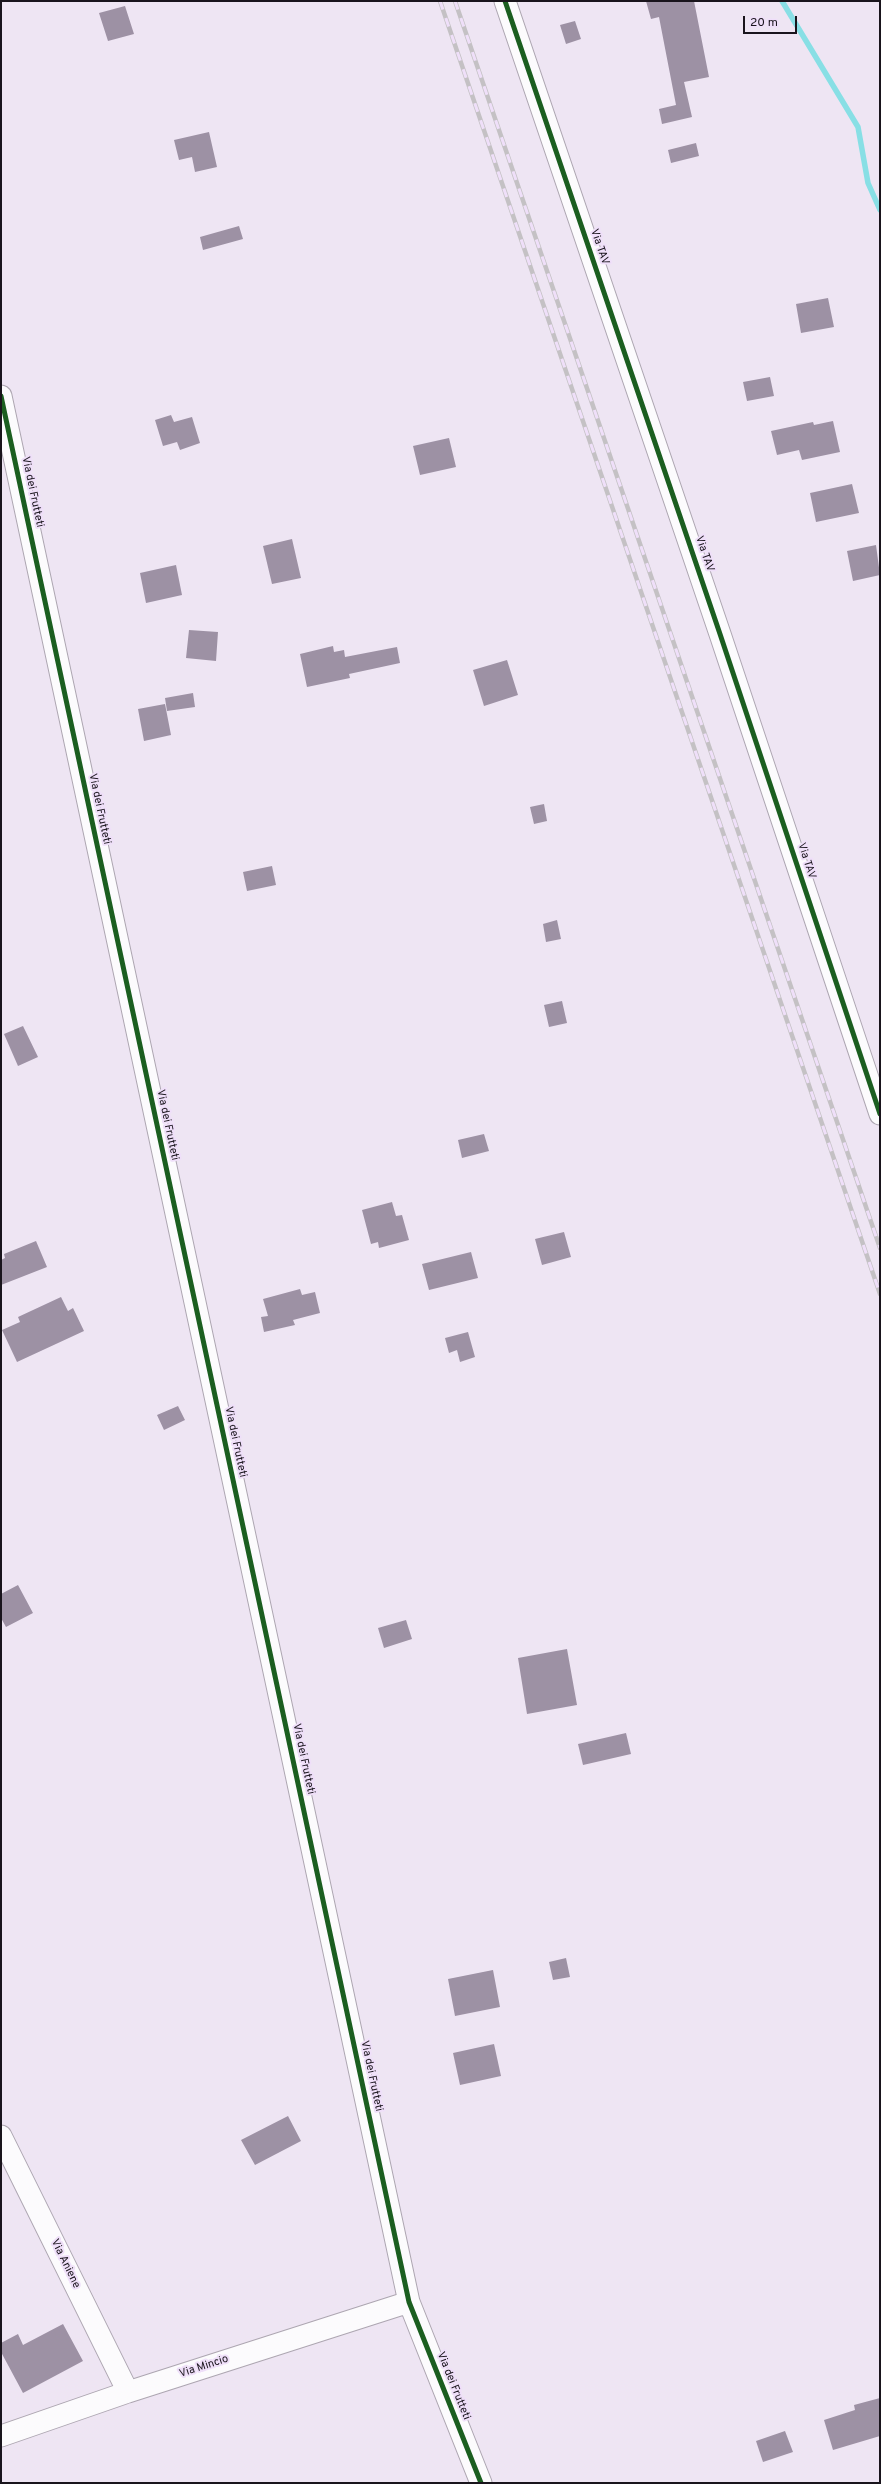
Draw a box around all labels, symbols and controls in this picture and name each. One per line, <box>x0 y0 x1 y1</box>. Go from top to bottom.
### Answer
scale bar <box>745 8 799 34</box>
text: 20 m <box>750 15 778 31</box>
street label: Via TAV <box>587 227 611 267</box>
street label: Via dei Frutteti <box>18 455 46 529</box>
street label: Via TAV <box>692 534 716 574</box>
street label: Via dei Frutteti <box>85 772 113 846</box>
street label: Via TAV <box>794 841 818 881</box>
street label: Via dei Frutteti <box>153 1088 181 1162</box>
street label: Via dei Frutteti <box>221 1405 249 1479</box>
street label: Via dei Frutteti <box>289 1722 317 1796</box>
street label: Via dei Frutteti <box>357 2039 385 2113</box>
street label: Via Aniene <box>47 2237 83 2291</box>
street label: Via dei Frutteti <box>433 2350 473 2422</box>
street label: Via Mincio <box>178 2353 230 2381</box>

